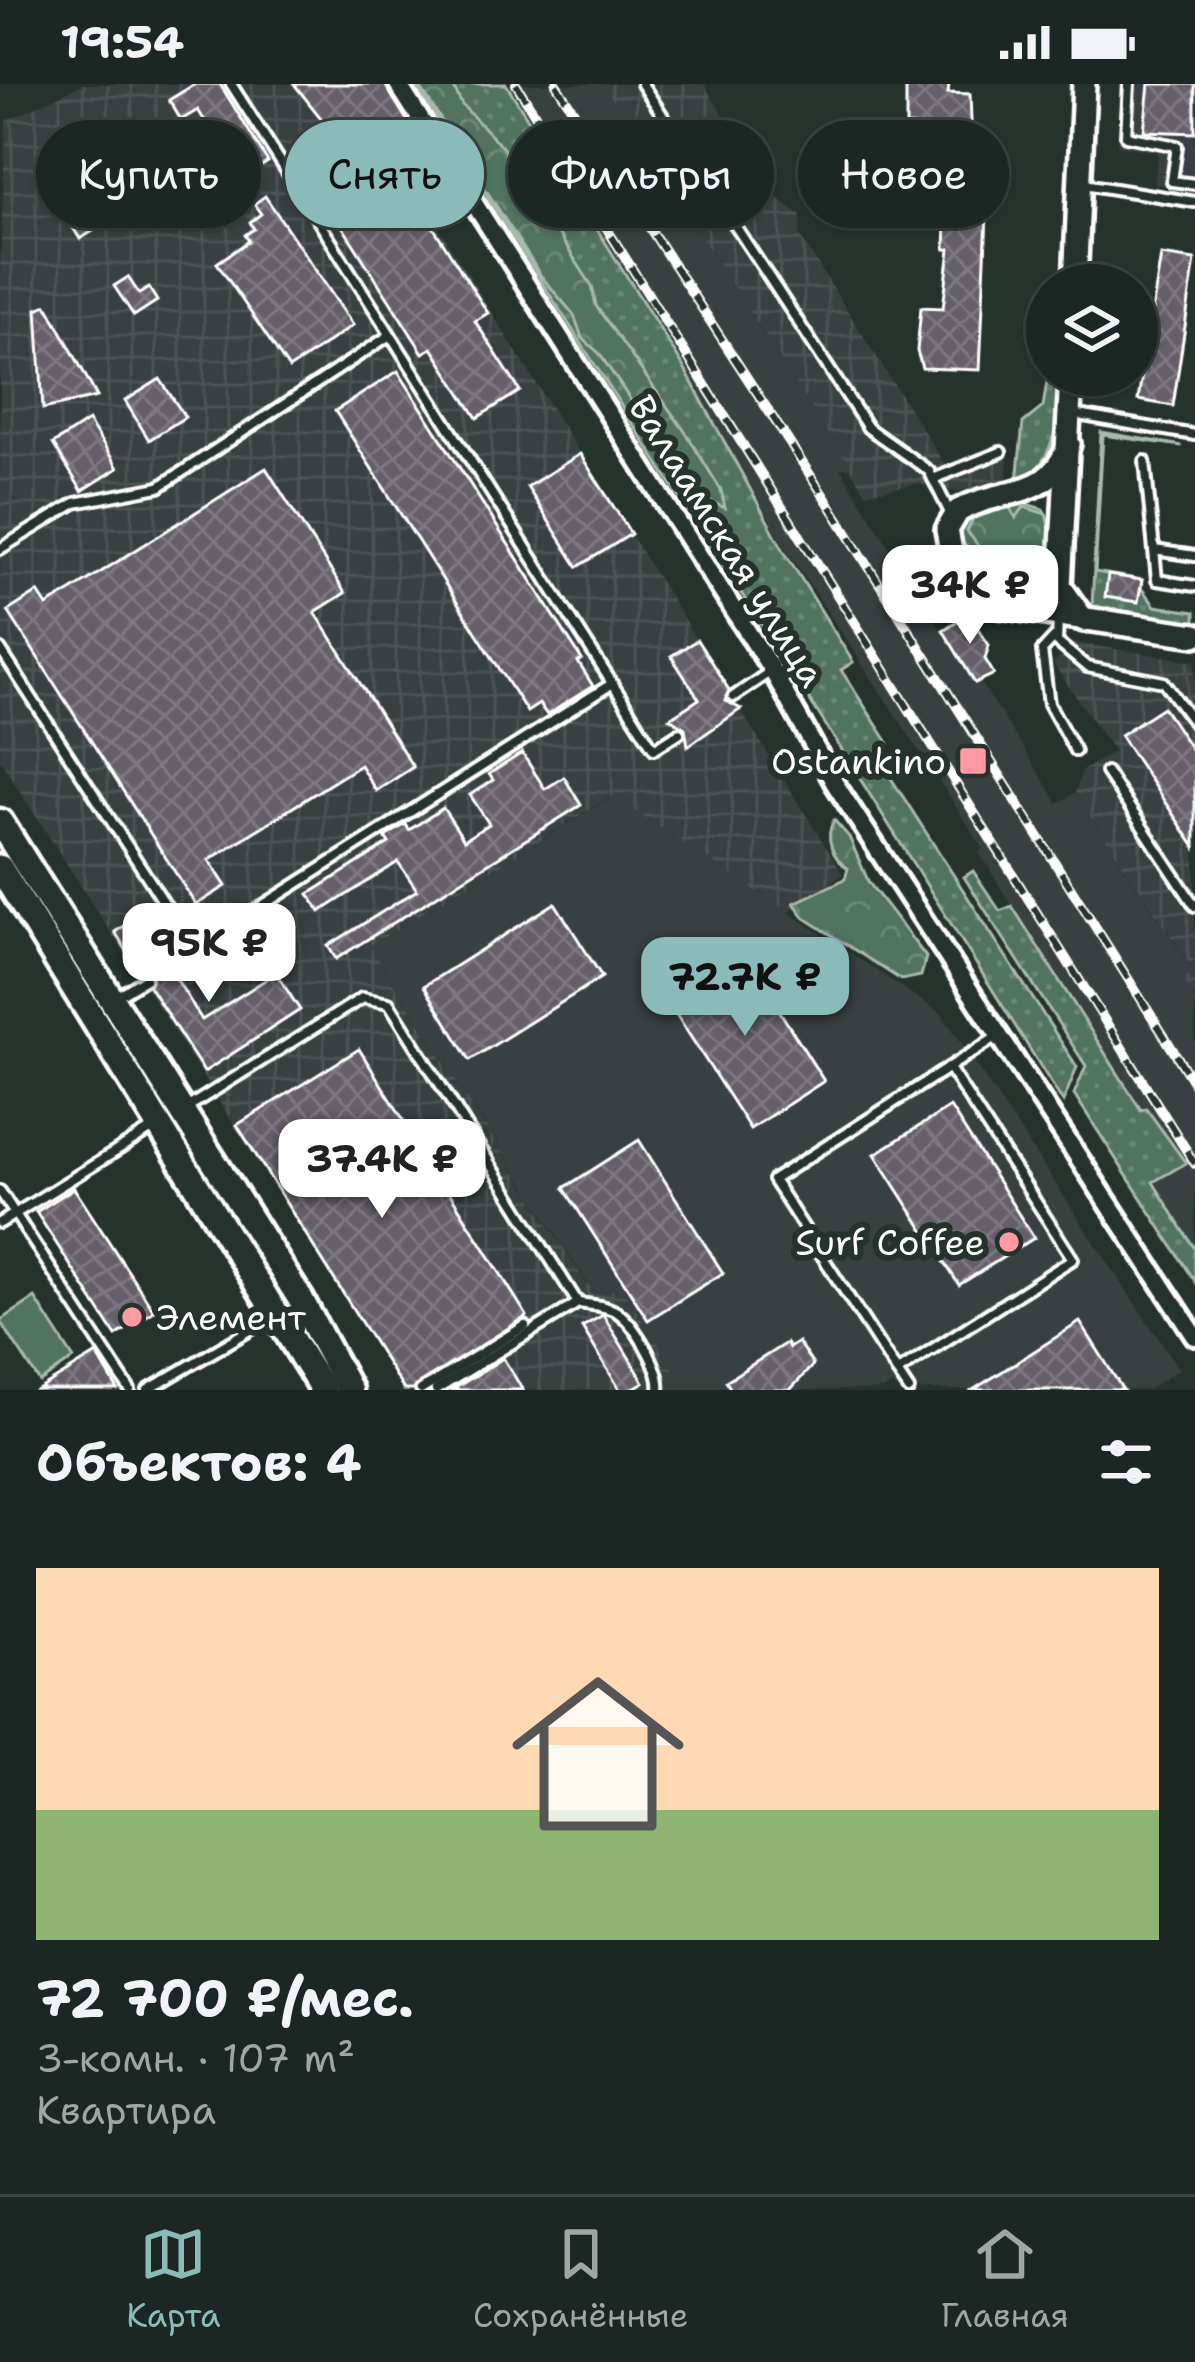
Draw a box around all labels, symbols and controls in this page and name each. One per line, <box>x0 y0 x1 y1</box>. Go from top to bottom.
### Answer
text: 19:54 <box>60 12 184 72</box>
chip: Купить <box>36 120 261 228</box>
chip: Снять <box>285 120 484 228</box>
chip: Фильтры <box>508 120 774 228</box>
chip: Новое <box>798 120 1009 228</box>
map controls <box>1026 264 1158 396</box>
button: layers <box>1026 264 1158 396</box>
street label: Валаамская улица <box>617 386 837 696</box>
pin: 34K ₽ <box>886 545 1054 647</box>
text: 34K ₽ <box>909 558 1031 610</box>
place label: Ostankino <box>771 737 946 786</box>
marker: Ostankino <box>957 745 989 777</box>
pin: 95K ₽ <box>125 903 293 1005</box>
text: 95K ₽ <box>149 916 269 968</box>
pin: 72.7K ₽ <box>634 937 856 1039</box>
text: 72.7K ₽ <box>668 950 822 1002</box>
pin: 37.4K ₽ <box>271 1119 493 1221</box>
text: 37.4K ₽ <box>305 1132 459 1184</box>
place label: Surf Coffee <box>795 1218 985 1267</box>
marker: Surf Coffee <box>996 1229 1022 1255</box>
place label: Элемент <box>156 1293 307 1342</box>
marker: Элемент <box>119 1304 145 1330</box>
text: Объектов: 4 <box>36 1428 362 1496</box>
icon: filters <box>1093 1429 1159 1495</box>
icon: home <box>490 1646 706 1862</box>
text: 72 700 ₽/мес. <box>36 1964 414 2032</box>
text: 3-комн. · 107 m² <box>36 2032 355 2084</box>
text: Квартира <box>36 2084 216 2136</box>
tab: Карта <box>126 2221 221 2338</box>
tab: Сохранённые <box>473 2221 689 2338</box>
tab: Главная <box>941 2221 1069 2338</box>

